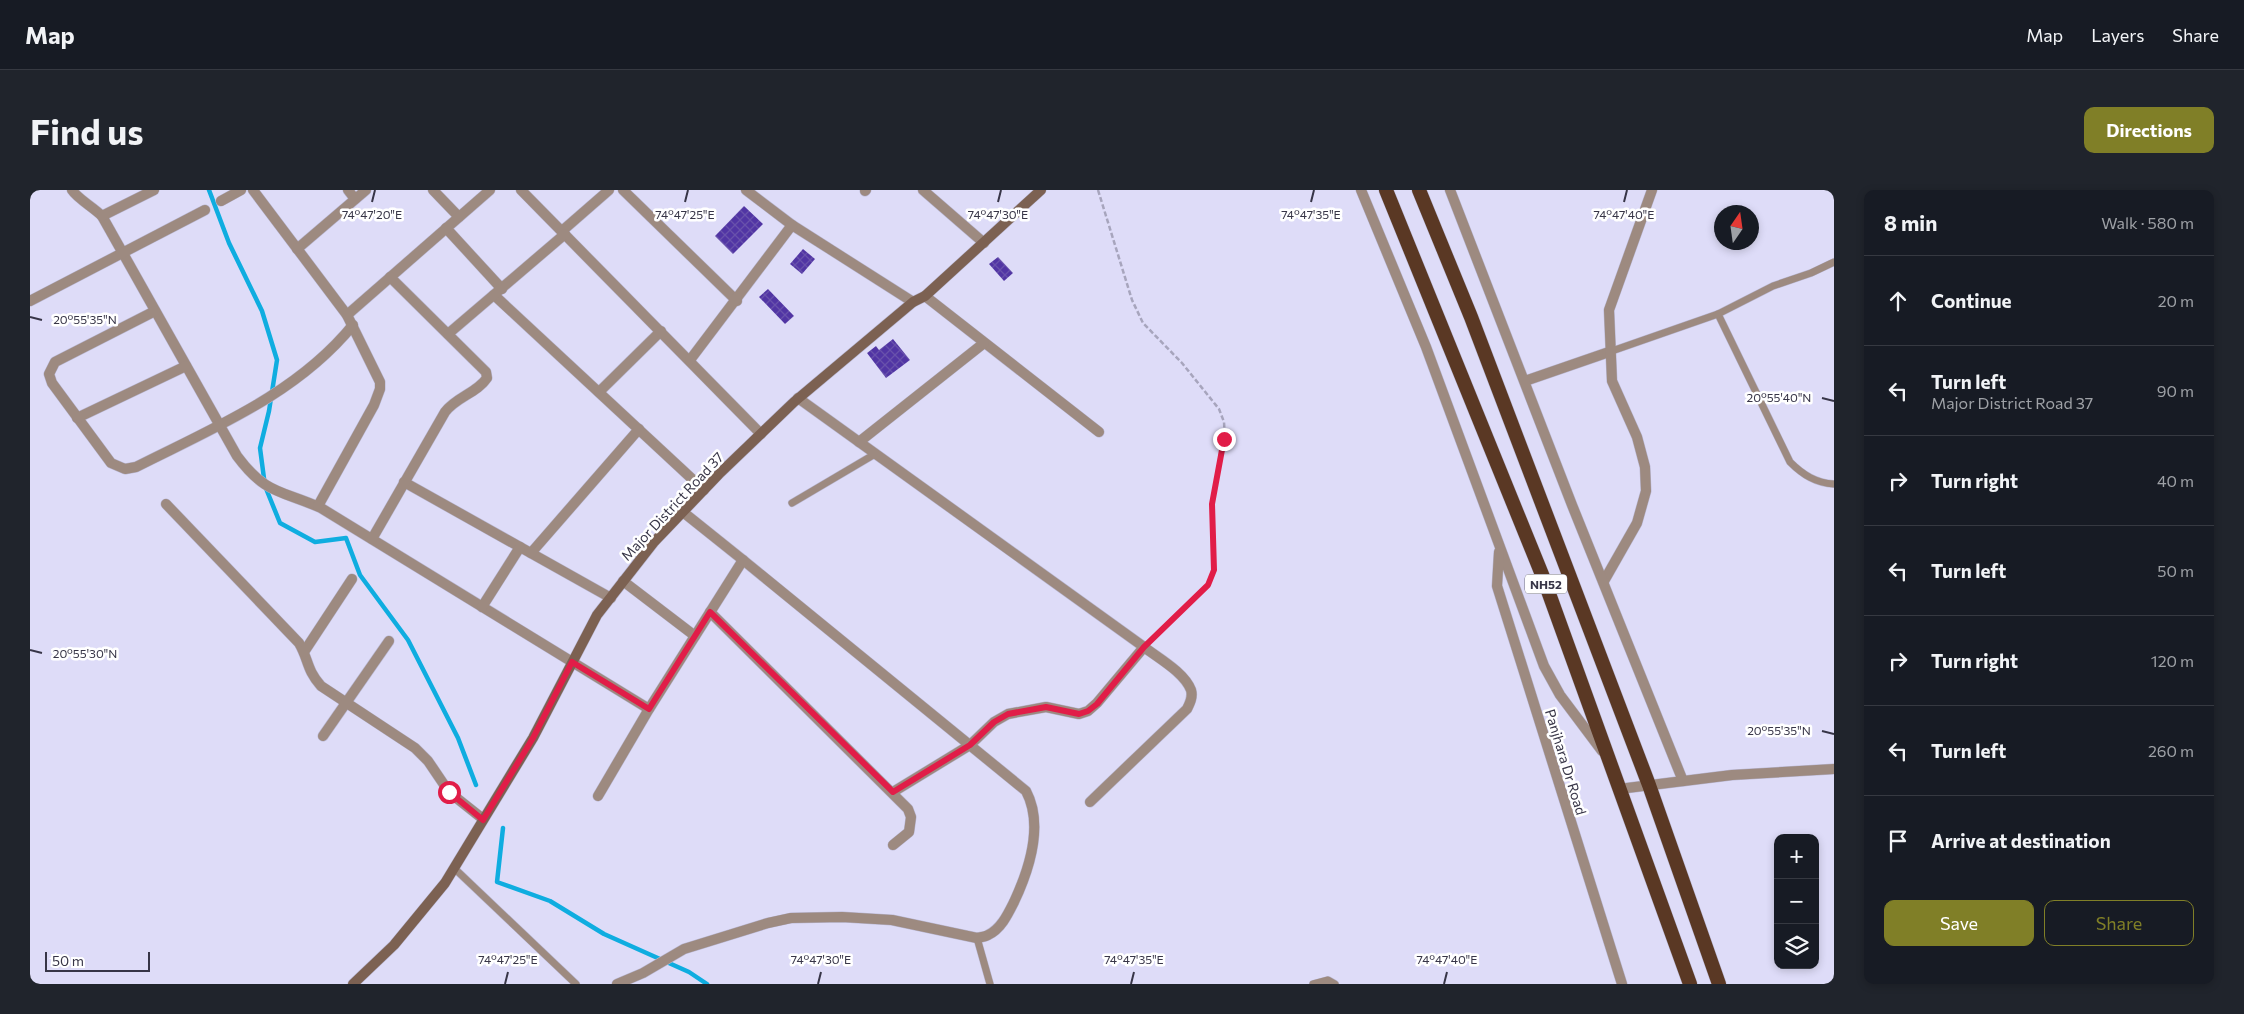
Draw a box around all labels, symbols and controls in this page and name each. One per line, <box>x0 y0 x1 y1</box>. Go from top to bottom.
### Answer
text: Map <box>25 20 75 49</box>
text: Map <box>2026 24 2063 46</box>
text: Layers <box>2091 24 2144 46</box>
text: Share <box>2172 24 2219 46</box>
button: Directions <box>2084 107 2214 153</box>
text: Find us <box>30 109 144 152</box>
north arrow <box>1714 205 1759 250</box>
text: 74°47'20"E <box>342 207 402 221</box>
text: 74°47'25"E <box>655 207 715 221</box>
text: 74°47'30"E <box>968 207 1028 221</box>
text: 74°47'35"E <box>1281 207 1341 221</box>
text: 74°47'40"E <box>1594 207 1654 221</box>
text: 8 min <box>1884 210 1937 235</box>
text: Walk · 580 m <box>2101 213 2194 232</box>
icon: ahead <box>1884 287 1912 315</box>
text: Continue <box>1931 289 2011 312</box>
text: 20 m <box>2158 291 2194 310</box>
text: 20°55'35"N <box>53 312 117 326</box>
text: Turn left <box>1931 370 2006 393</box>
icon: left <box>1884 377 1912 405</box>
text: 90 m <box>2157 381 2194 400</box>
text: 20°55'40"N <box>1747 390 1811 404</box>
text: Major District Road 37 <box>1931 393 2093 412</box>
route end <box>1213 428 1236 451</box>
street label: Major District Road 37 <box>617 448 727 564</box>
icon: right <box>1884 467 1912 495</box>
text: Turn right <box>1931 469 2018 492</box>
text: 40 m <box>2157 471 2194 490</box>
icon: left <box>1884 557 1912 585</box>
text: Turn left <box>1931 559 2006 582</box>
text: 50 m <box>2157 561 2194 580</box>
road number: NH52 <box>1525 574 1567 594</box>
text: 20°55'30"N <box>53 646 117 660</box>
icon: right <box>1884 647 1912 675</box>
text: Turn right <box>1931 649 2018 672</box>
text: 120 m <box>2151 651 2194 670</box>
street label: Panjhara Dr Road <box>1542 707 1590 817</box>
text: 20°55'35"N <box>1747 723 1811 737</box>
icon: left <box>1884 737 1912 765</box>
text: Turn left <box>1931 739 2006 762</box>
text: 260 m <box>2148 741 2194 760</box>
route start <box>438 781 461 804</box>
icon: arrive <box>1884 827 1912 855</box>
text: Arrive at destination <box>1931 829 2111 852</box>
map controls <box>1774 834 1819 969</box>
button: + <box>1774 834 1819 879</box>
button: − <box>1774 879 1819 924</box>
button: Save <box>1884 900 2034 946</box>
button: Share <box>2044 900 2194 946</box>
button: layers <box>1774 924 1819 969</box>
scale bar <box>45 949 150 972</box>
text: 50 m <box>52 952 84 969</box>
text: 74°47'25"E <box>478 952 538 966</box>
text: 74°47'30"E <box>791 952 851 966</box>
text: 74°47'35"E <box>1104 952 1164 966</box>
text: 74°47'40"E <box>1417 952 1477 966</box>

